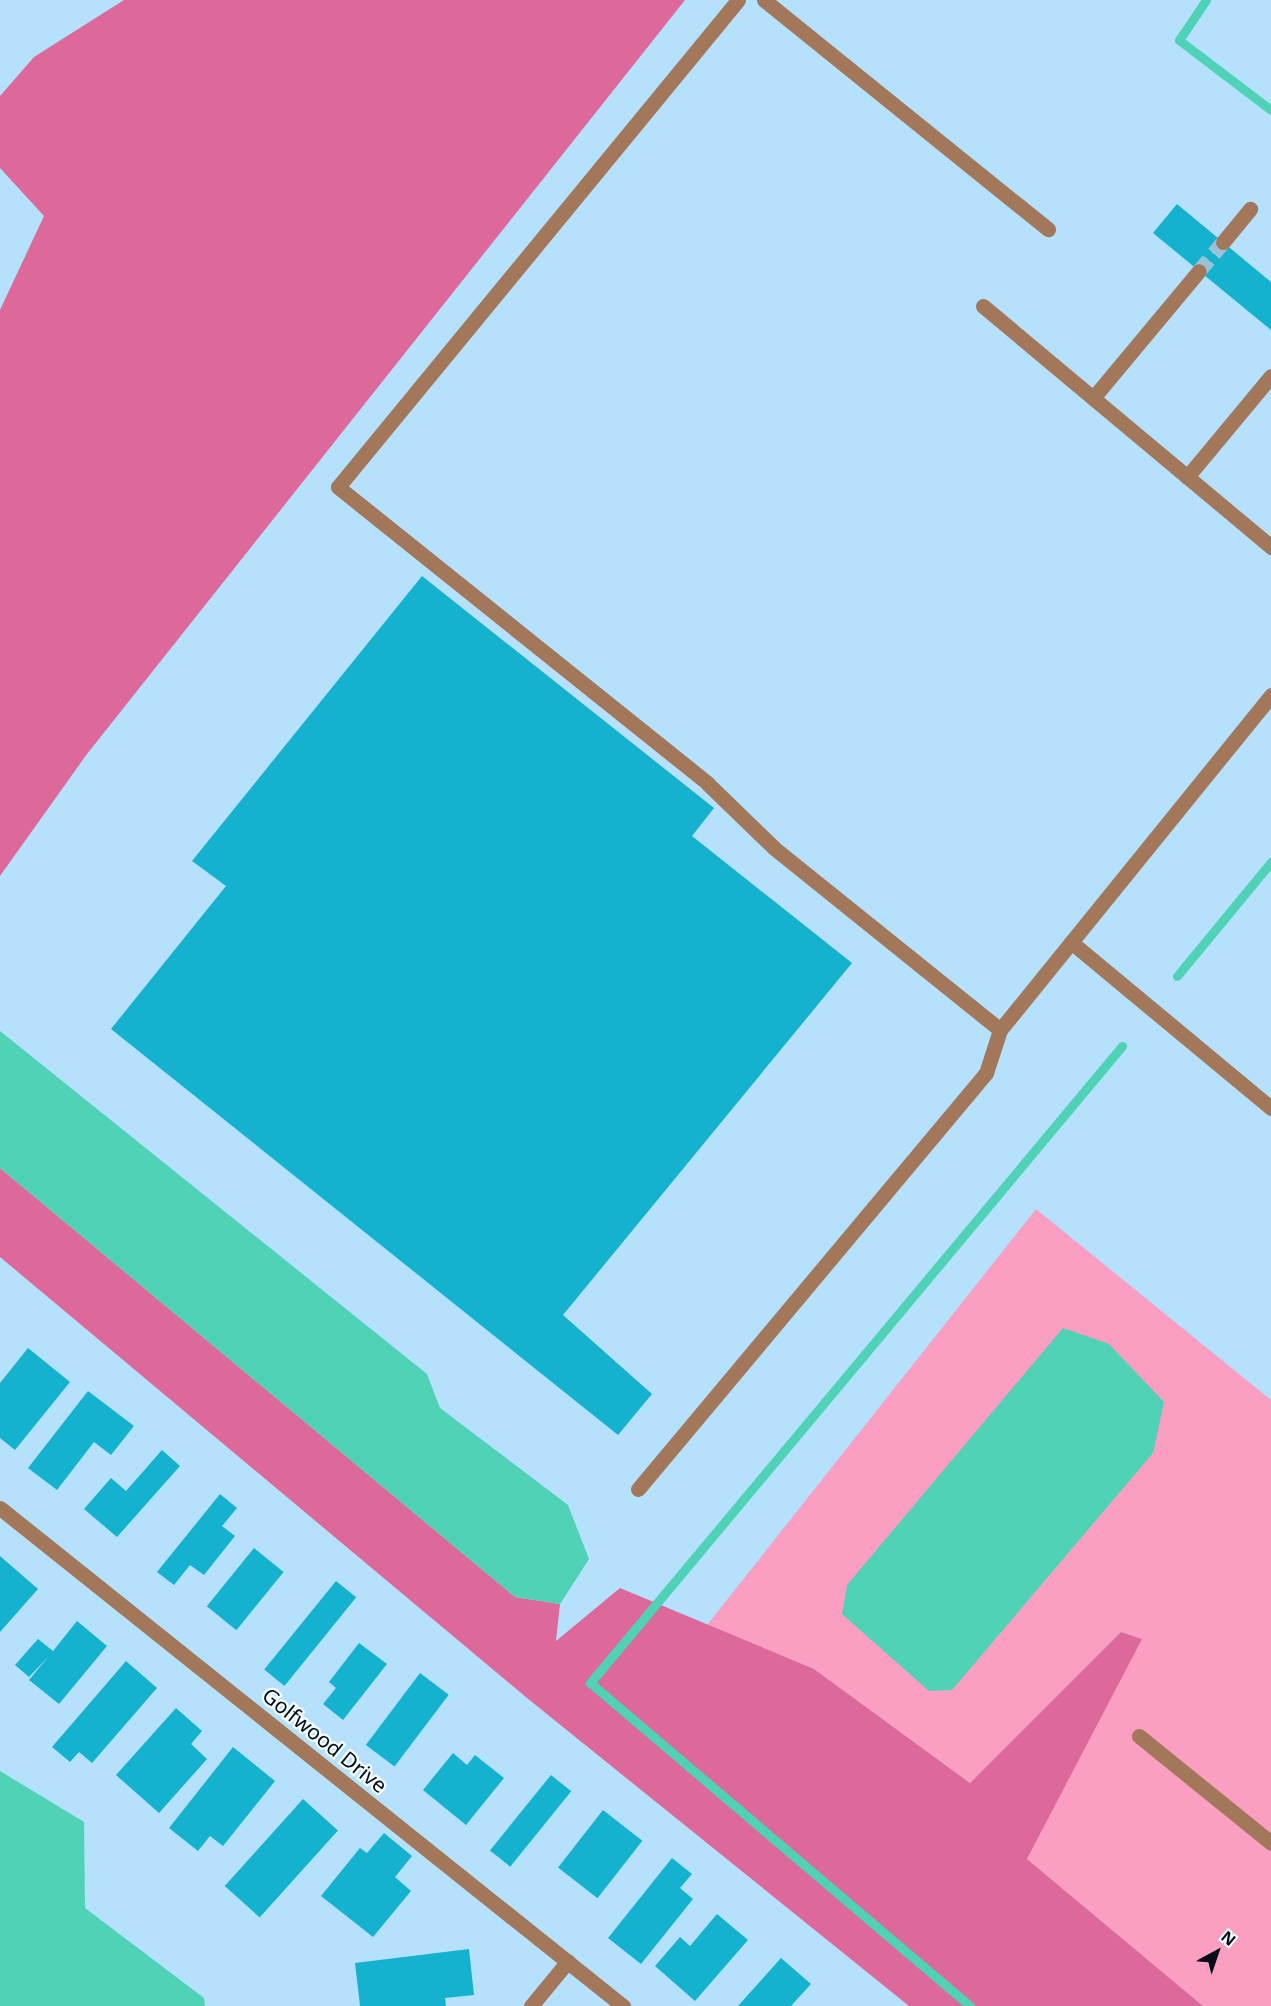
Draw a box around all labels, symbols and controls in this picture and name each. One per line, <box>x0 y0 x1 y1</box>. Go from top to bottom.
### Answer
street label: Golfwood Drive <box>258 1682 392 1798</box>
north arrow <box>1187 1922 1247 1982</box>
text: N <box>1217 1926 1241 1951</box>

